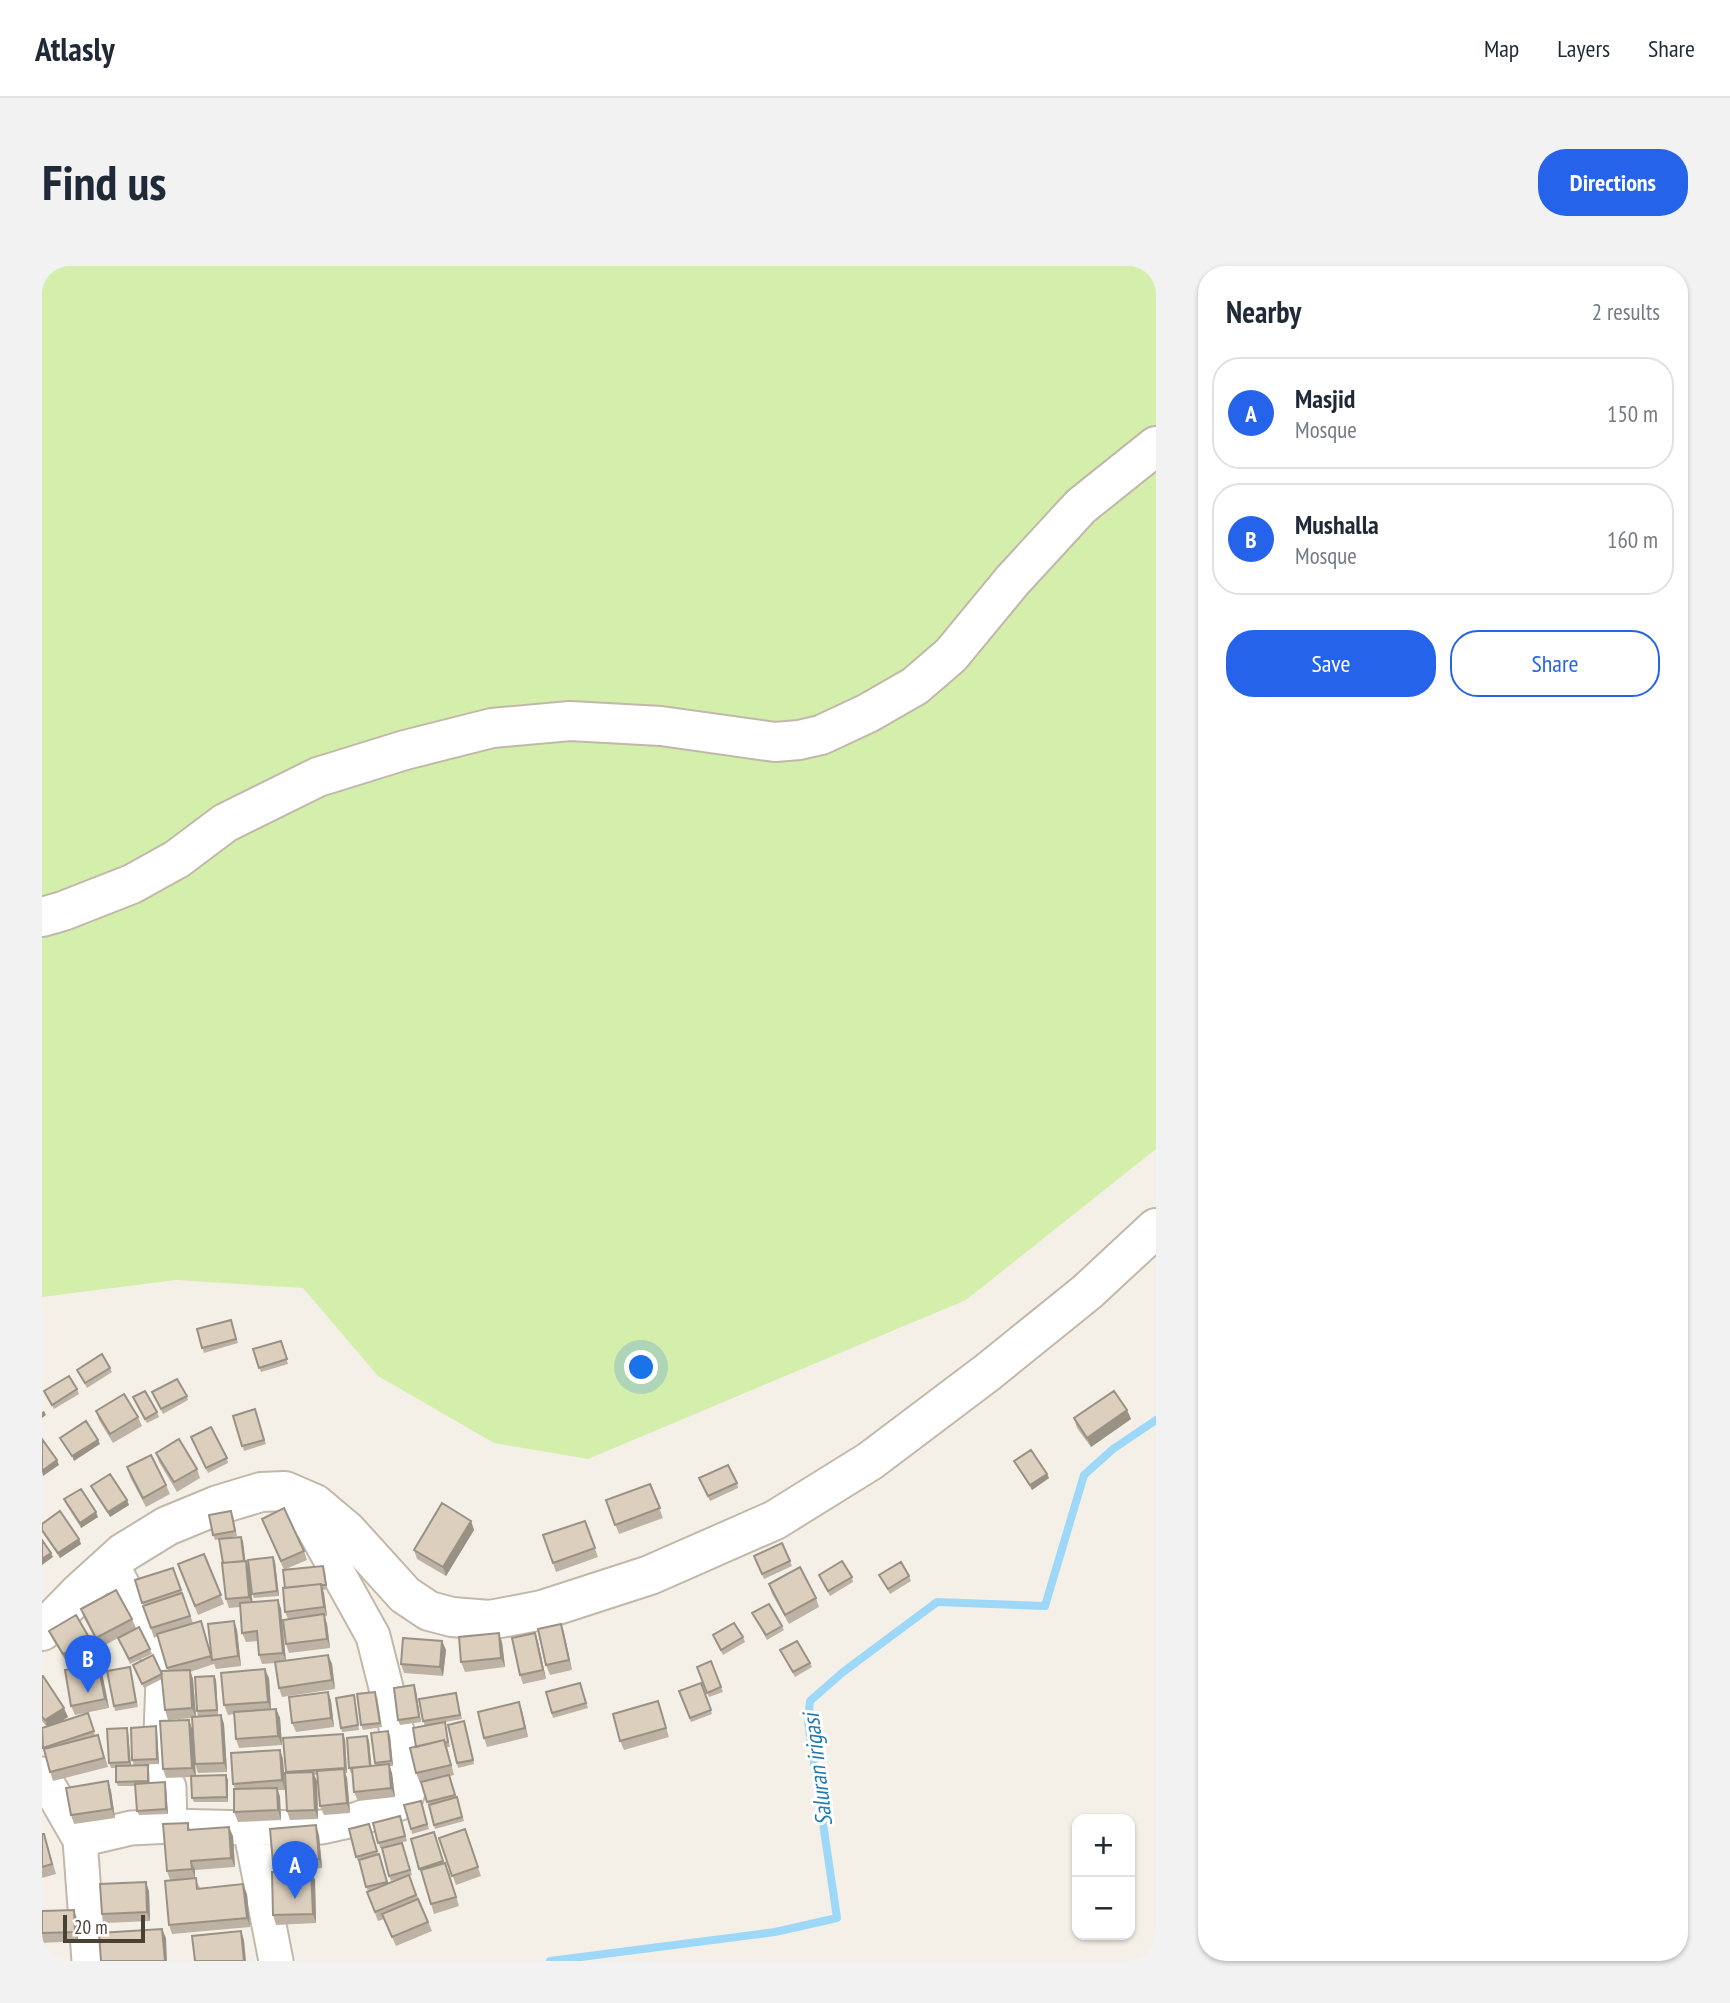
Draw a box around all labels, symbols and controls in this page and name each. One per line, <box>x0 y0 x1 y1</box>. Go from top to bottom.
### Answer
text: Atlasly <box>35 27 115 70</box>
text: Map <box>1484 33 1519 64</box>
text: Layers <box>1557 33 1610 64</box>
text: Share <box>1648 33 1695 64</box>
button: Directions <box>1538 149 1688 216</box>
text: Find us <box>42 150 166 214</box>
text: Nearby <box>1226 292 1301 331</box>
text: 2 results <box>1592 297 1660 326</box>
text: Masjid <box>1295 382 1355 415</box>
text: A <box>1245 399 1257 428</box>
text: 150 m <box>1607 399 1658 428</box>
text: Mosque <box>1295 415 1357 444</box>
text: Mushalla <box>1295 508 1379 541</box>
text: B <box>1245 525 1257 554</box>
text: 160 m <box>1607 525 1658 554</box>
text: Mosque <box>1295 541 1357 570</box>
button: Save <box>1226 630 1436 697</box>
button: Share <box>1450 630 1660 697</box>
your location <box>624 1350 658 1384</box>
pin: B <box>65 1635 111 1693</box>
water label: Saluran irigasi <box>795 1709 838 1828</box>
map controls <box>1072 1814 1135 1940</box>
button: + <box>1072 1814 1135 1877</box>
pin: A <box>272 1841 318 1899</box>
button: − <box>1072 1877 1135 1940</box>
scale bar <box>63 1912 145 1944</box>
text: 20 m <box>74 1915 108 1939</box>

